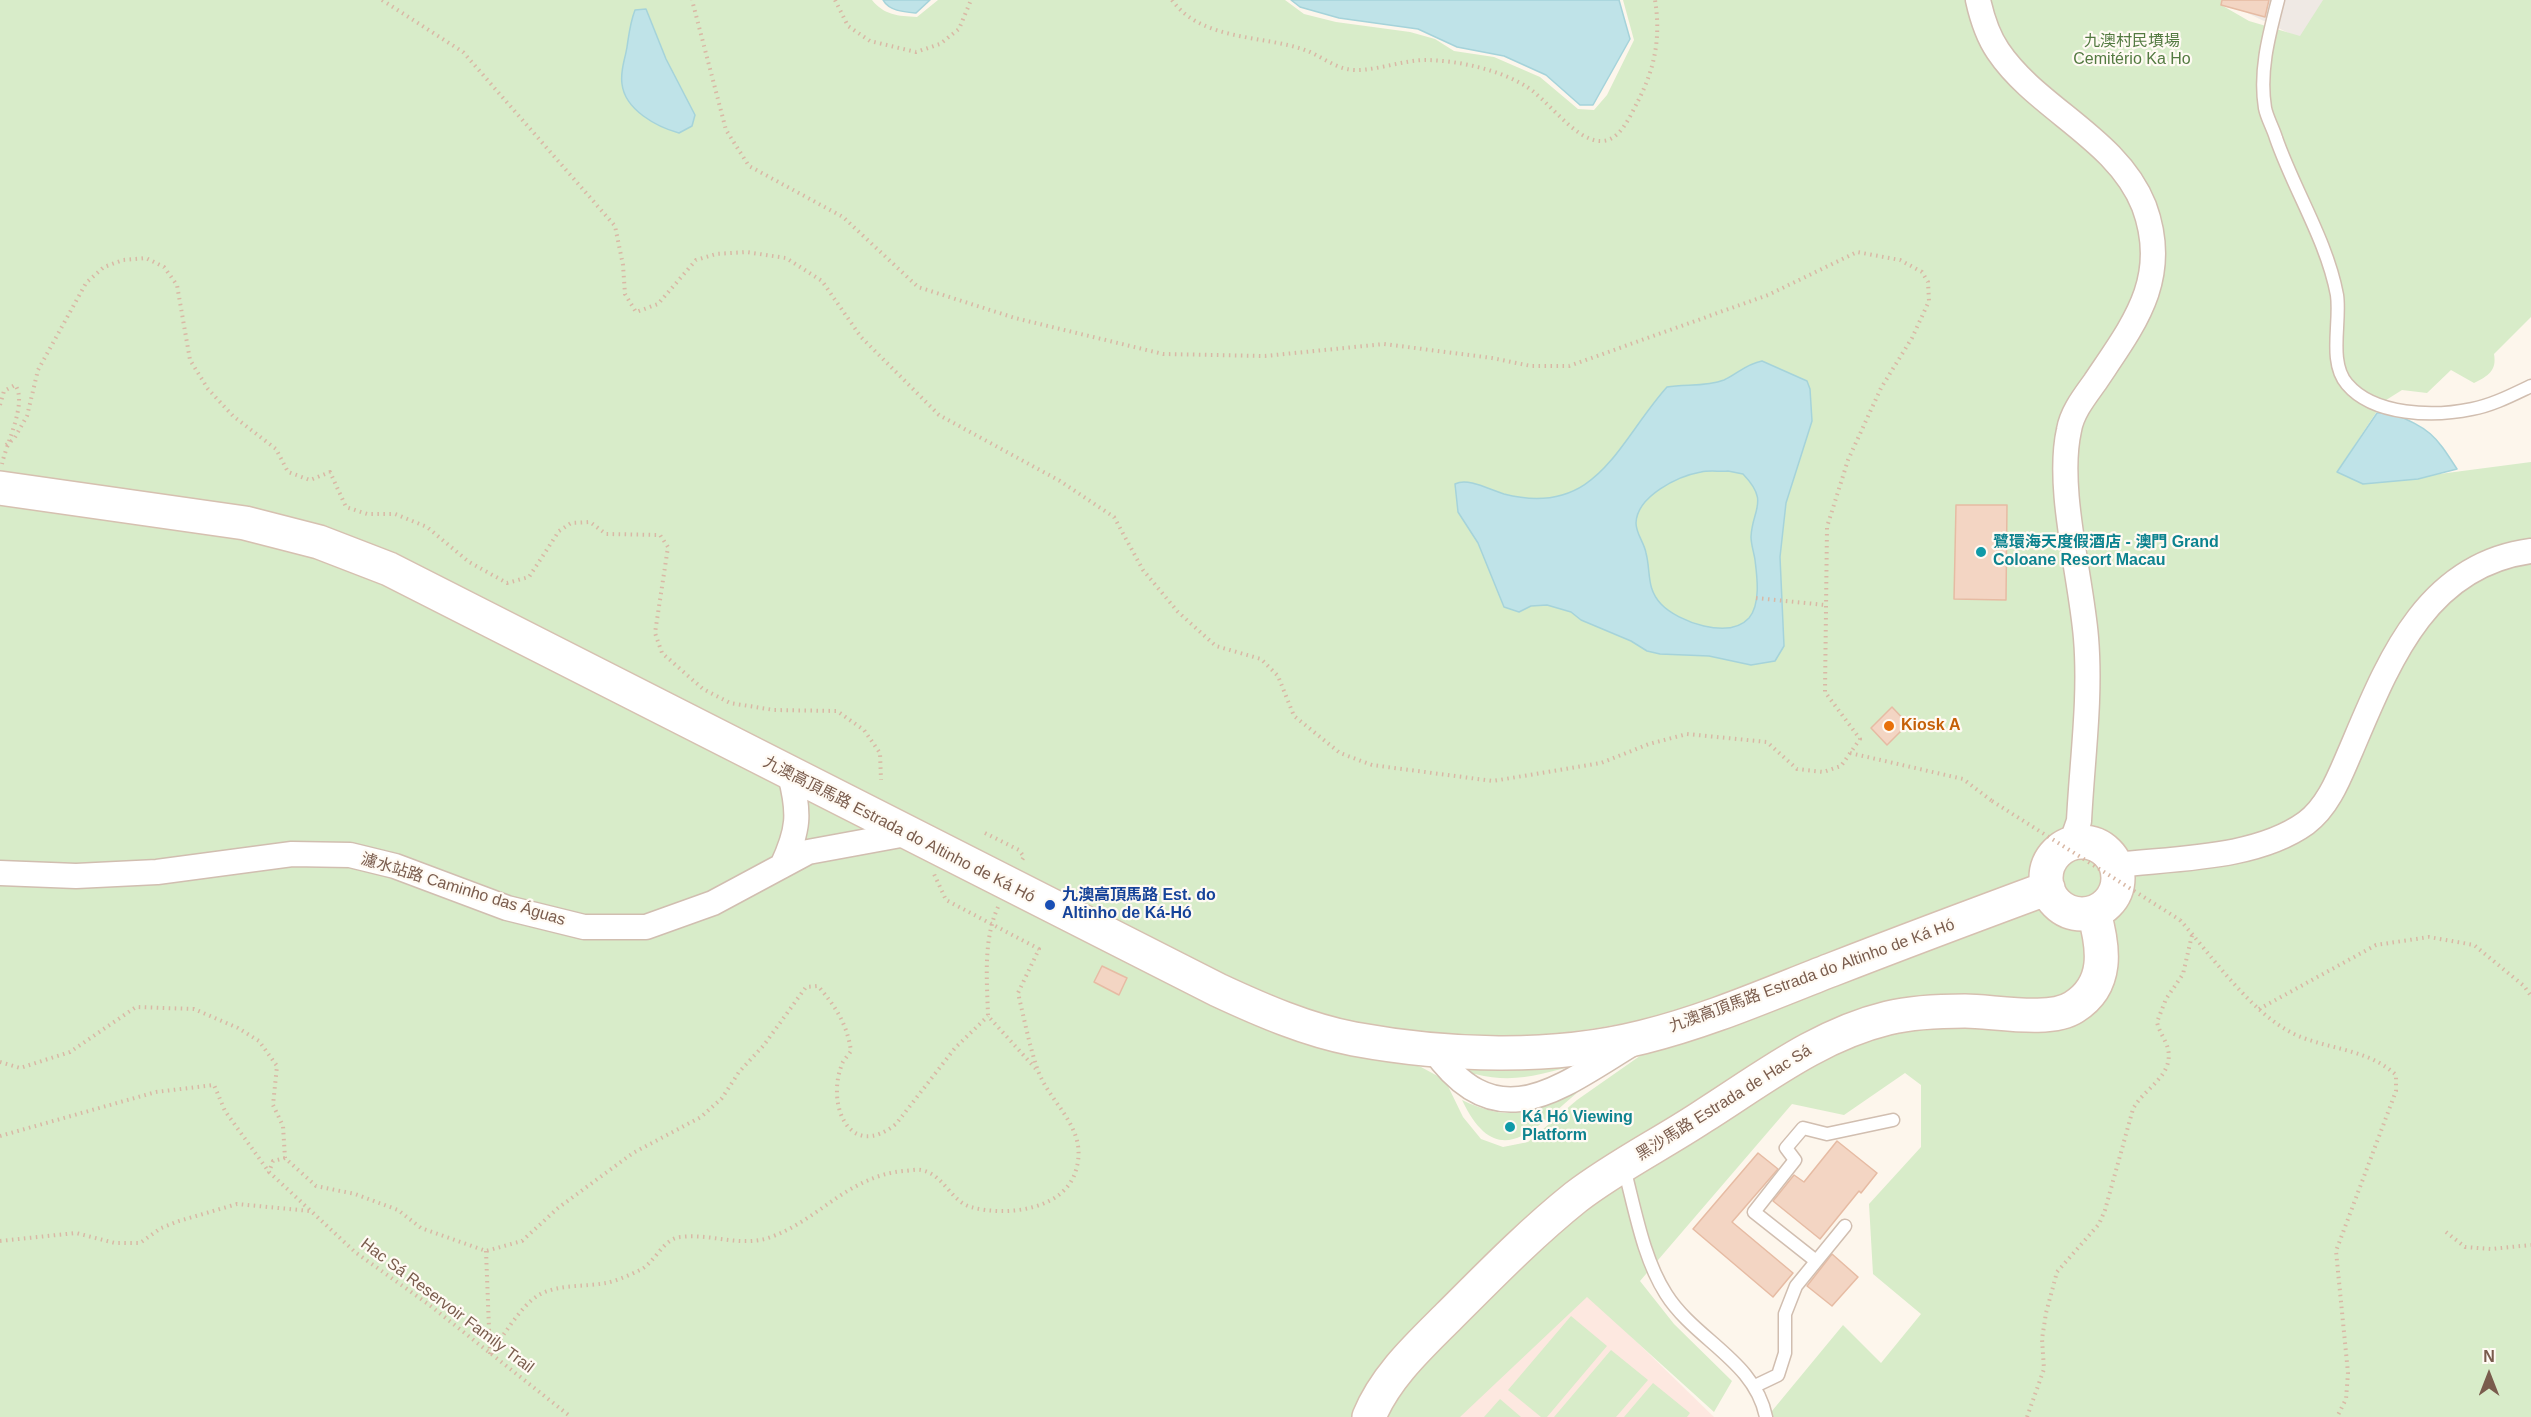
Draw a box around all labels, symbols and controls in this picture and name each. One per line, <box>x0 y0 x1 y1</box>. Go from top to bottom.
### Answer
park label: 九澳村民墳場 Cemitério Ka Ho <box>2073 32 2191 70</box>
place label: 鷺環海天度假酒店 - 澳門 Grand Coloane Resort Macau <box>1993 533 2219 571</box>
marker: 鷺環海天度假酒店 - 澳門 Grand Coloane Resort Macau <box>1974 545 1988 559</box>
place label: Kiosk A <box>1901 716 1961 736</box>
marker: Kiosk A <box>1882 719 1896 733</box>
street label: 九澳高頂馬路 Estrada do Altinho de Ká Hó <box>760 753 1038 907</box>
street label: 濾水站路 Caminho das Águas <box>359 850 567 930</box>
place label: 九澳高頂馬路 Est. do Altinho de Ká-Hó <box>1062 886 1216 924</box>
marker: 九澳高頂馬路 Est. do Altinho de Ká-Hó <box>1043 898 1057 912</box>
street label: 九澳高頂馬路 Estrada do Altinho de Ká Hó <box>1667 915 1957 1037</box>
street label: 黑沙馬路 Estrada de Hac Sá <box>1633 1041 1815 1165</box>
place label: Ká Hó Viewing Platform <box>1522 1108 1633 1146</box>
marker: Ká Hó Viewing Platform <box>1503 1120 1517 1134</box>
street label: Hac Sá Reservoir Family Trail <box>357 1235 537 1377</box>
north arrow <box>2459 1345 2519 1405</box>
text: N <box>2483 1348 2495 1365</box>

